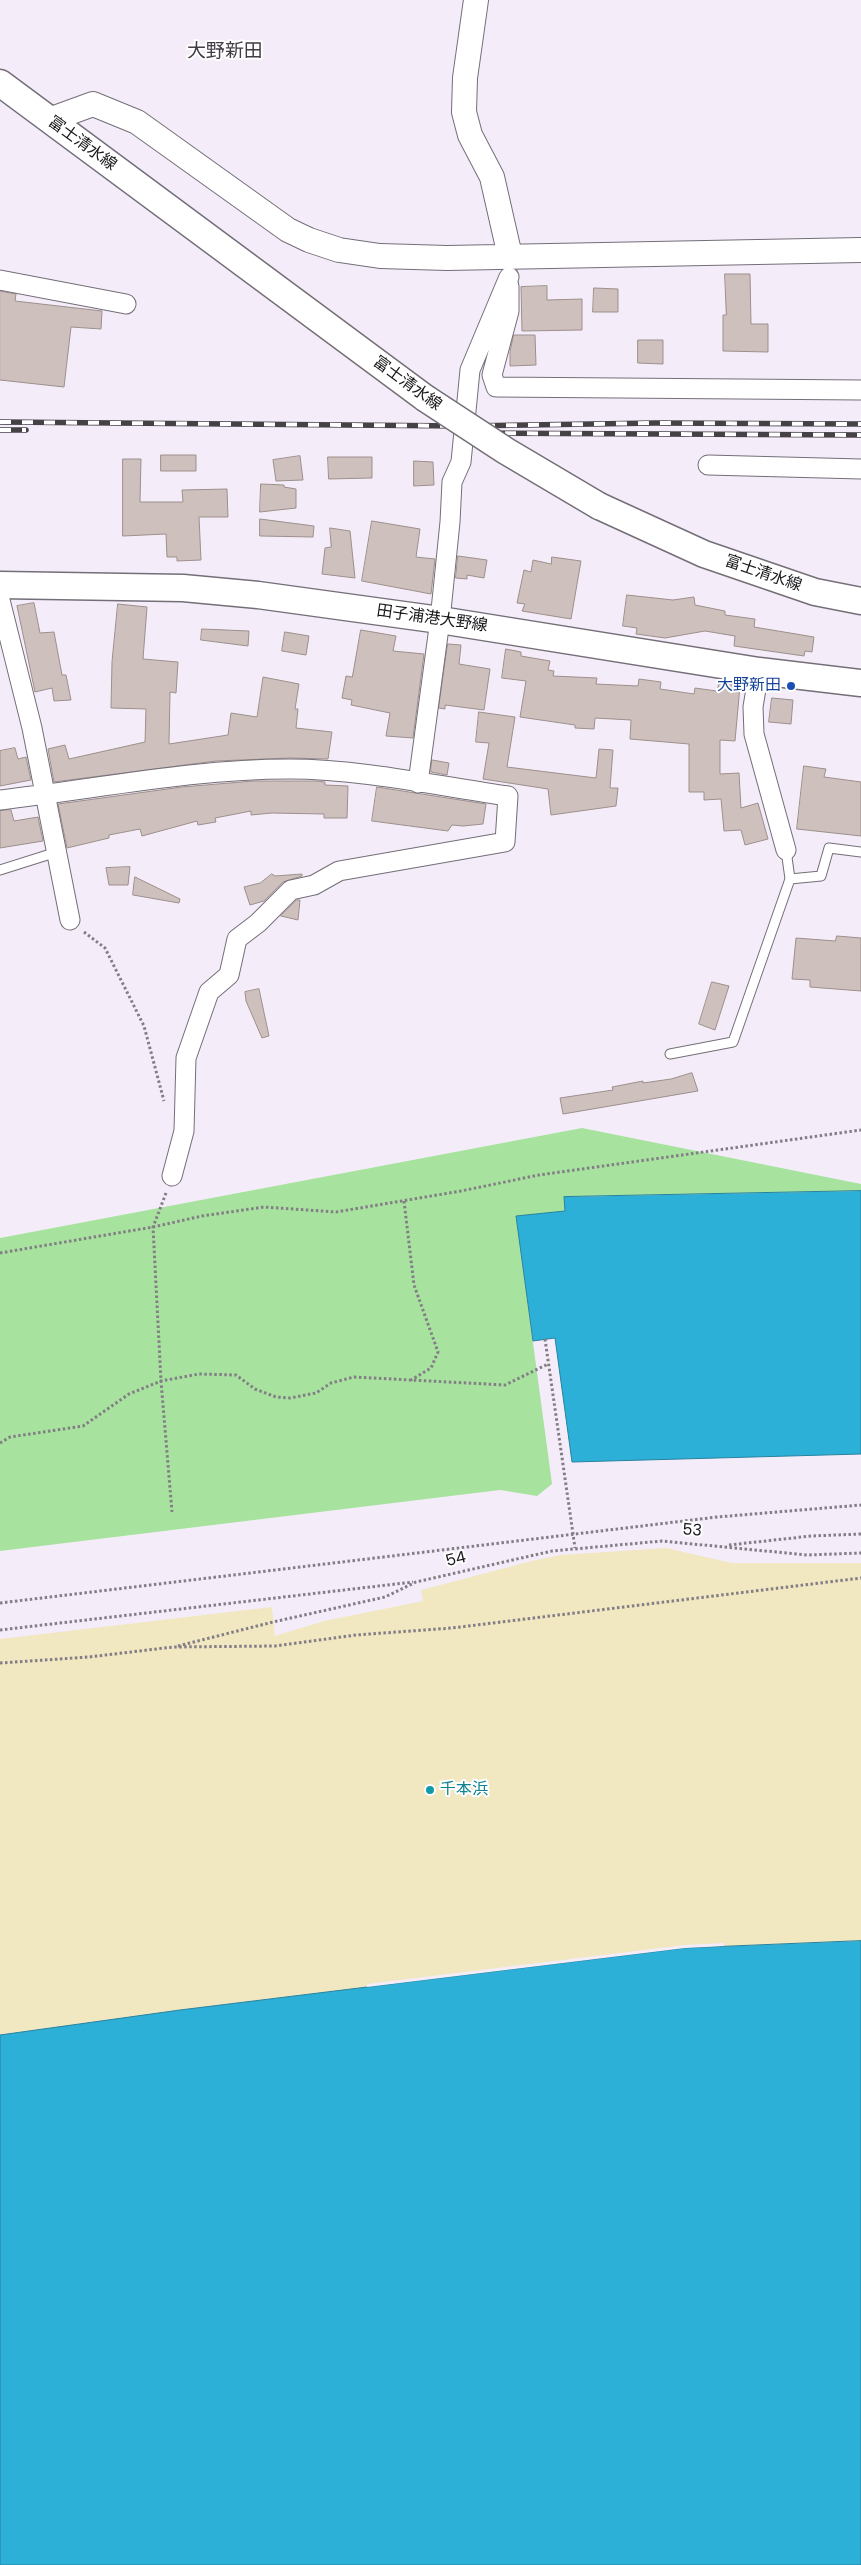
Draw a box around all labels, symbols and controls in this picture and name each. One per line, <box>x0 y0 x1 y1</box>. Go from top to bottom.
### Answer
district label: 大野新田 <box>187 41 263 63</box>
street label: 富士清水線 <box>44 113 120 175</box>
street label: 富士清水線 <box>369 353 445 415</box>
street label: 富士清水線 <box>722 552 804 596</box>
street label: 田子浦港大野線 <box>375 602 489 636</box>
place label: 大野新田 <box>717 676 781 696</box>
marker: 大野新田 <box>785 680 797 692</box>
street label: 53 <box>681 1521 703 1541</box>
street label: 54 <box>444 1548 468 1572</box>
place label: 千本浜 <box>440 1780 488 1800</box>
marker: 千本浜 <box>424 1784 436 1796</box>

